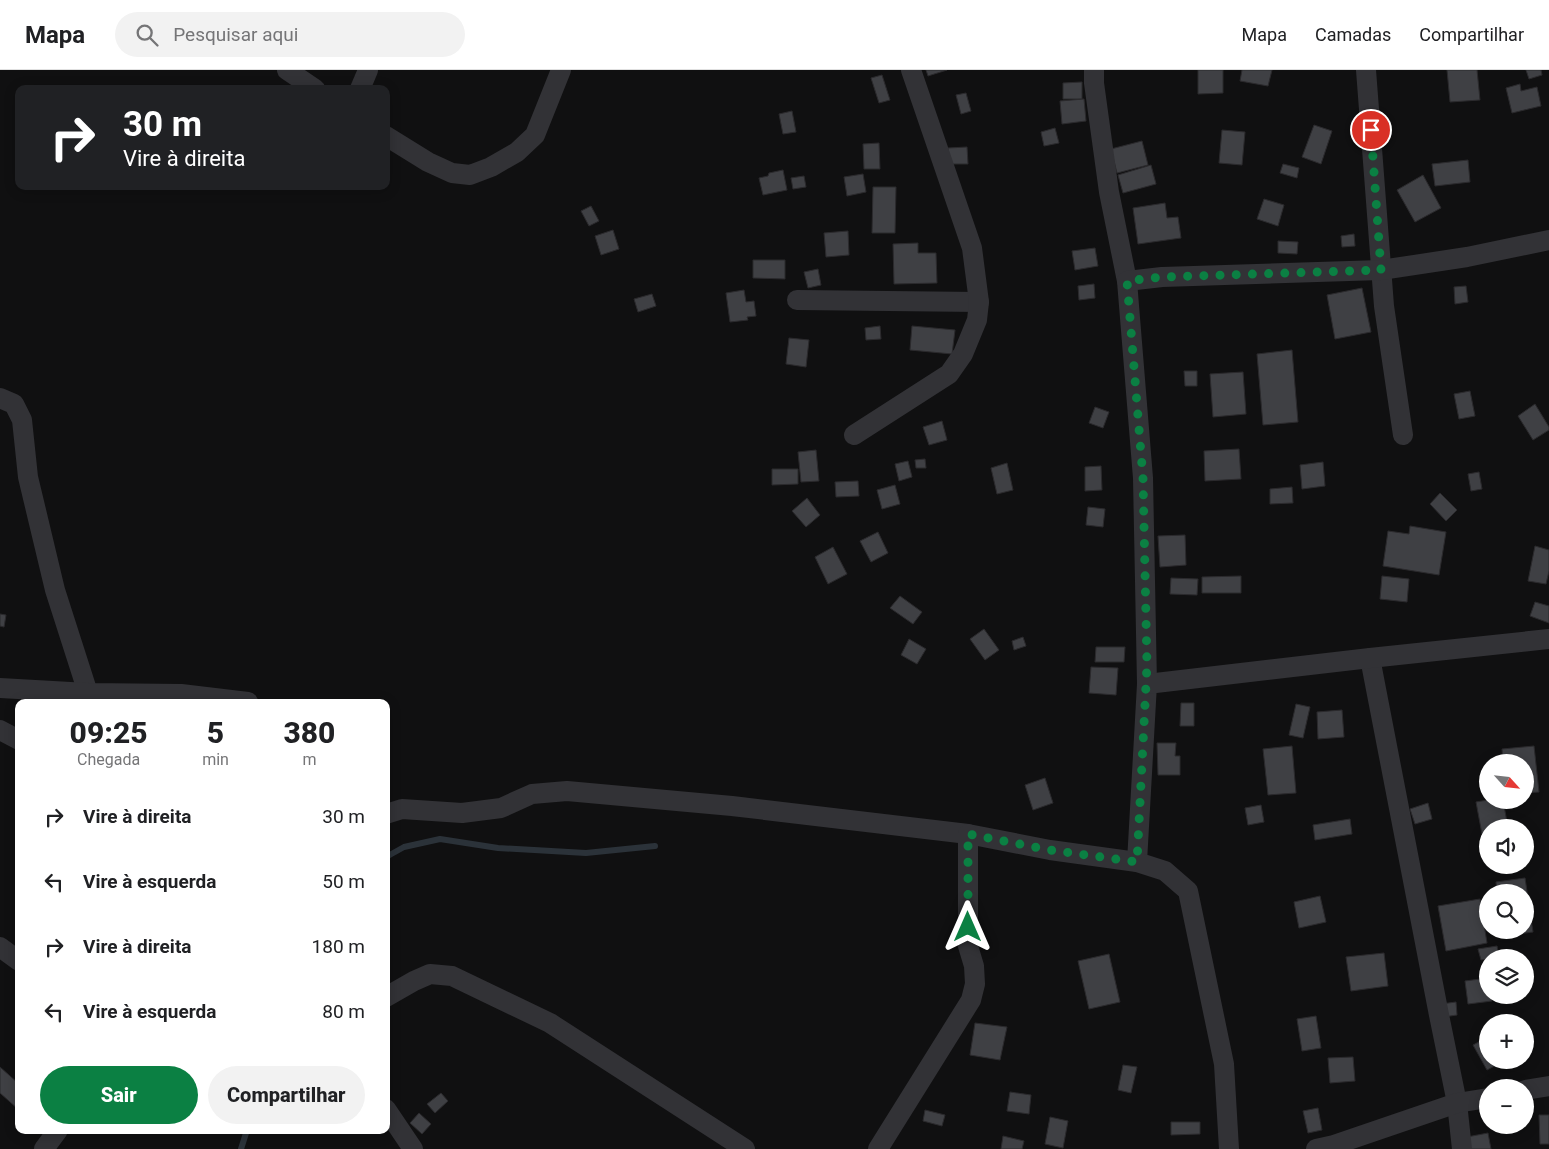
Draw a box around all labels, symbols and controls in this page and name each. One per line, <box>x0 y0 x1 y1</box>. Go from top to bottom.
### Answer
search box <box>115 12 465 57</box>
text: Mapa <box>25 21 85 49</box>
icon: search <box>133 21 161 49</box>
text: Pesquisar aqui <box>173 23 298 46</box>
text: Mapa <box>1242 24 1287 45</box>
text: Camadas <box>1315 24 1391 45</box>
text: Compartilhar <box>1419 24 1524 45</box>
text: 30 m <box>123 104 202 145</box>
icon: right <box>40 105 105 170</box>
pin <box>1350 109 1392 151</box>
icon: arrive <box>1357 116 1385 144</box>
text: Vire à direita <box>123 146 245 171</box>
text: 09:25 <box>70 715 148 750</box>
text: 5 <box>207 715 224 750</box>
text: 380 <box>283 715 335 750</box>
text: Chegada <box>77 750 140 769</box>
text: min <box>202 750 229 769</box>
text: m <box>302 750 316 769</box>
north arrow <box>1479 754 1534 809</box>
map controls <box>1479 754 1534 1134</box>
icon: right <box>40 803 68 831</box>
text: Vire à direita <box>83 805 192 828</box>
text: 30 m <box>322 805 365 828</box>
button: sound <box>1479 819 1534 874</box>
icon: left <box>40 868 68 896</box>
text: Vire à esquerda <box>83 870 216 893</box>
text: 50 m <box>322 870 365 893</box>
button: search <box>1479 884 1534 939</box>
position arrow <box>941 900 993 952</box>
icon: right <box>40 933 68 961</box>
text: Vire à direita <box>83 935 192 958</box>
text: 180 m <box>312 935 365 958</box>
button: layers <box>1479 949 1534 1004</box>
icon: left <box>40 998 68 1026</box>
text: Vire à esquerda <box>83 1000 216 1023</box>
text: 80 m <box>322 1000 365 1023</box>
button: + <box>1479 1014 1534 1069</box>
button: Sair <box>40 1066 198 1124</box>
button: Compartilhar <box>208 1066 365 1124</box>
button: − <box>1479 1079 1534 1134</box>

